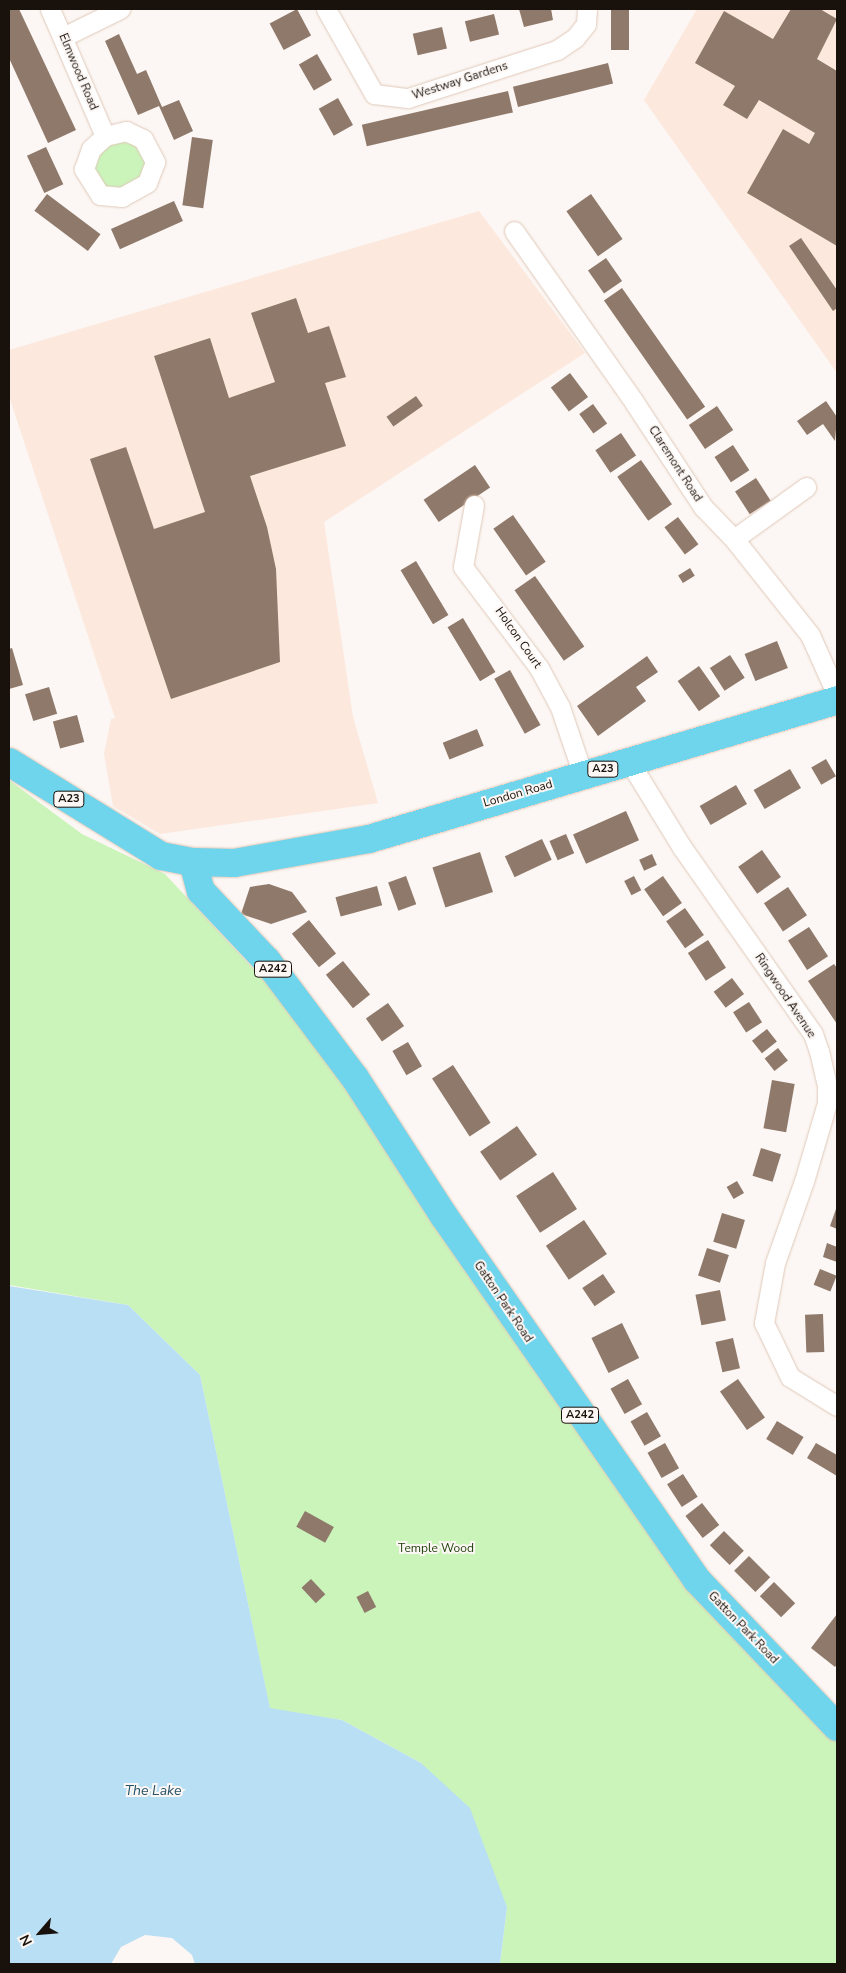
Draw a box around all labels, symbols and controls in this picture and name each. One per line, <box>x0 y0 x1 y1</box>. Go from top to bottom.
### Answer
street label: Elmwood Road <box>55 31 101 113</box>
street label: Westway Gardens <box>410 59 510 103</box>
street label: Claremont Road <box>645 423 705 505</box>
street label: Holcon Court <box>492 605 544 671</box>
road number: A23 <box>587 761 619 778</box>
street label: London Road <box>482 777 554 811</box>
road number: A23 <box>53 791 85 808</box>
street label: Ringwood Avenue <box>751 951 819 1041</box>
road number: A242 <box>253 961 293 978</box>
street label: Gatton Park Road <box>471 1259 535 1345</box>
road number: A242 <box>560 1406 600 1424</box>
park label: Temple Wood <box>398 1542 474 1556</box>
street label: Gatton Park Road <box>705 1589 781 1667</box>
water label: The Lake <box>125 1783 181 1799</box>
north arrow <box>15 1908 65 1958</box>
text: N <box>15 1931 37 1949</box>

